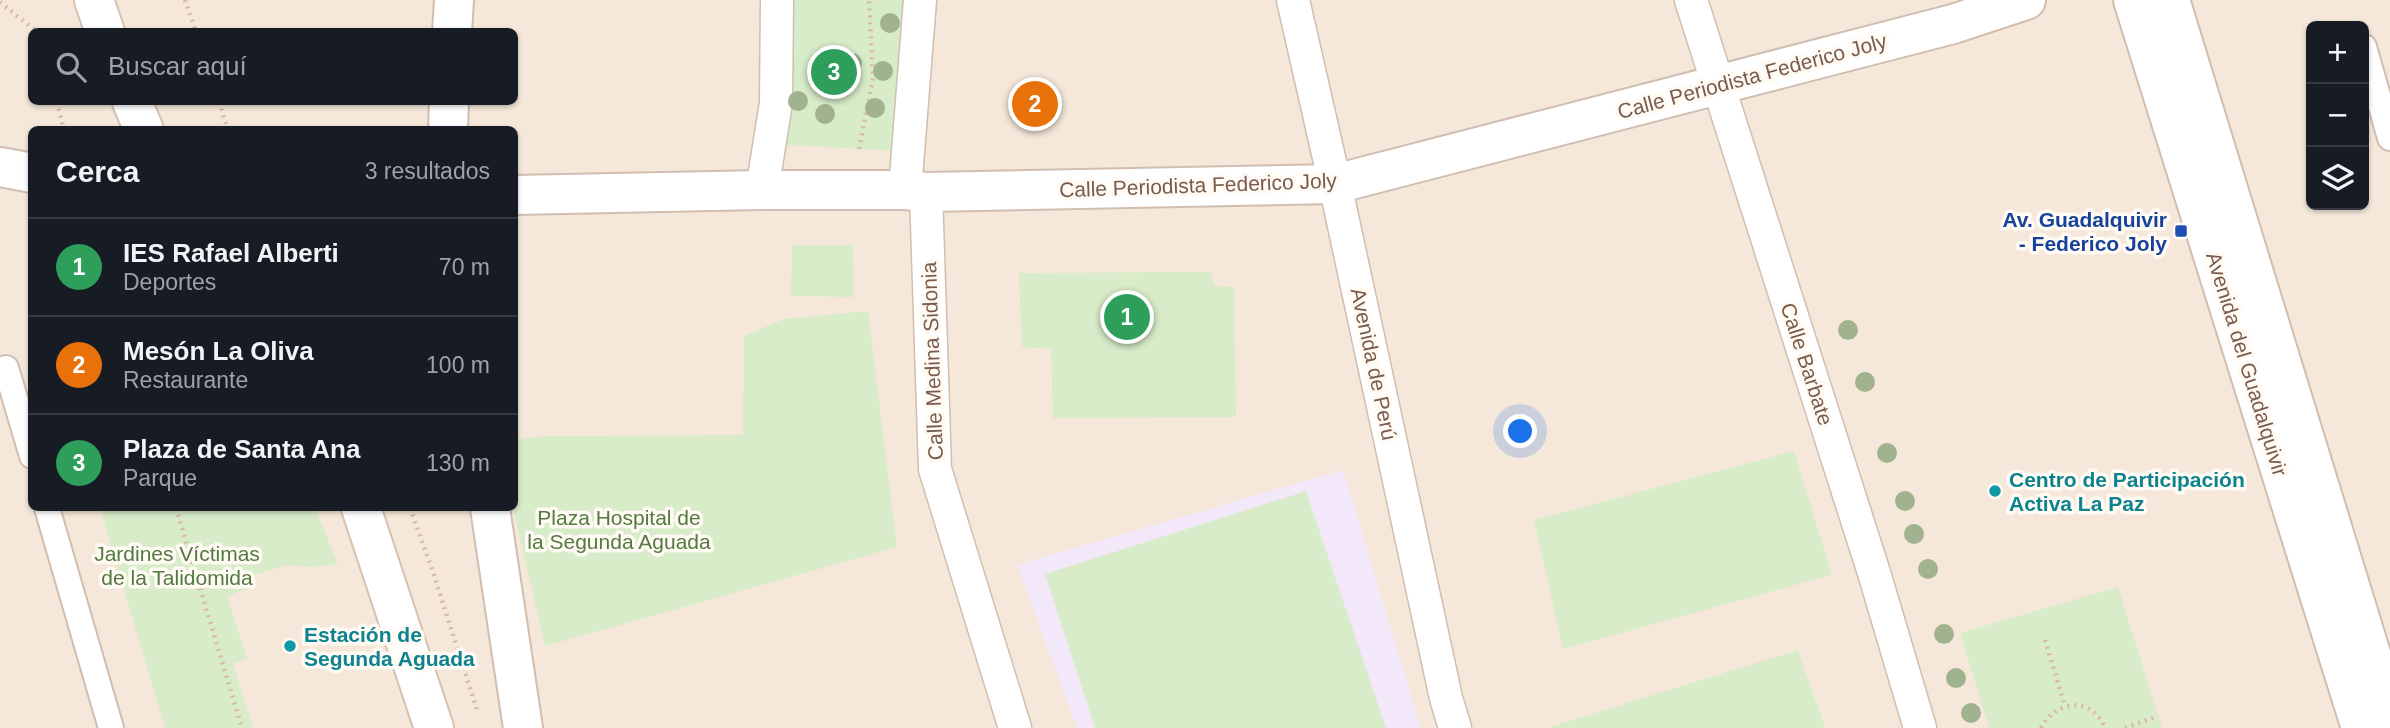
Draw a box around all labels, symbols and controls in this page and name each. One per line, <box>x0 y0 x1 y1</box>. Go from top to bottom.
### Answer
map controls <box>2306 21 2369 210</box>
button: + <box>2306 21 2369 84</box>
search box <box>28 28 518 105</box>
street label: Calle Periodista Federico Joly <box>1615 29 1890 123</box>
pin: 3 <box>811 46 857 98</box>
icon: search <box>52 48 90 86</box>
text: Buscar aquí <box>108 51 247 81</box>
pin: 2 <box>1012 78 1058 130</box>
button: − <box>2306 84 2369 147</box>
button: layers <box>2306 147 2369 210</box>
text: Cerca <box>56 155 139 188</box>
text: 3 resultados <box>365 158 490 184</box>
street label: Calle Periodista Federico Joly <box>1059 169 1338 201</box>
place label: Av. Guadalquivir - Federico Joly <box>2002 208 2167 255</box>
marker: Av. Guadalquivir - Federico Joly <box>2173 223 2189 239</box>
text: IES Rafael Alberti <box>123 238 339 268</box>
street label: Avenida del Guadalquivir <box>2202 249 2292 479</box>
text: 1 <box>73 254 85 280</box>
text: 70 m <box>439 254 490 280</box>
street label: Calle Medina Sidonia <box>917 261 947 461</box>
text: Deportes <box>123 269 216 295</box>
street label: Avenida de Perú <box>1347 286 1401 442</box>
pin: 1 <box>1104 291 1150 343</box>
street label: Calle Barbate <box>1776 300 1838 428</box>
text: Mesón La Oliva <box>123 336 314 366</box>
text: 2 <box>73 352 85 378</box>
text: 100 m <box>426 352 490 378</box>
text: Restaurante <box>123 367 248 393</box>
your location <box>1503 414 1537 448</box>
text: Plaza de Santa Ana <box>123 434 360 464</box>
text: 3 <box>73 450 85 476</box>
text: 130 m <box>426 450 490 476</box>
text: Parque <box>123 465 197 491</box>
place label: Centro de Participación Activa La Paz <box>2009 468 2245 515</box>
marker: Centro de Participación Activa La Paz <box>1987 483 2003 499</box>
park label: Plaza Hospital de la Segunda Aguada <box>527 506 711 553</box>
park label: Jardines Víctimas de la Talidomida <box>94 542 260 589</box>
place label: Estación de Segunda Aguada <box>304 623 475 670</box>
marker: Estación de Segunda Aguada <box>282 638 298 654</box>

